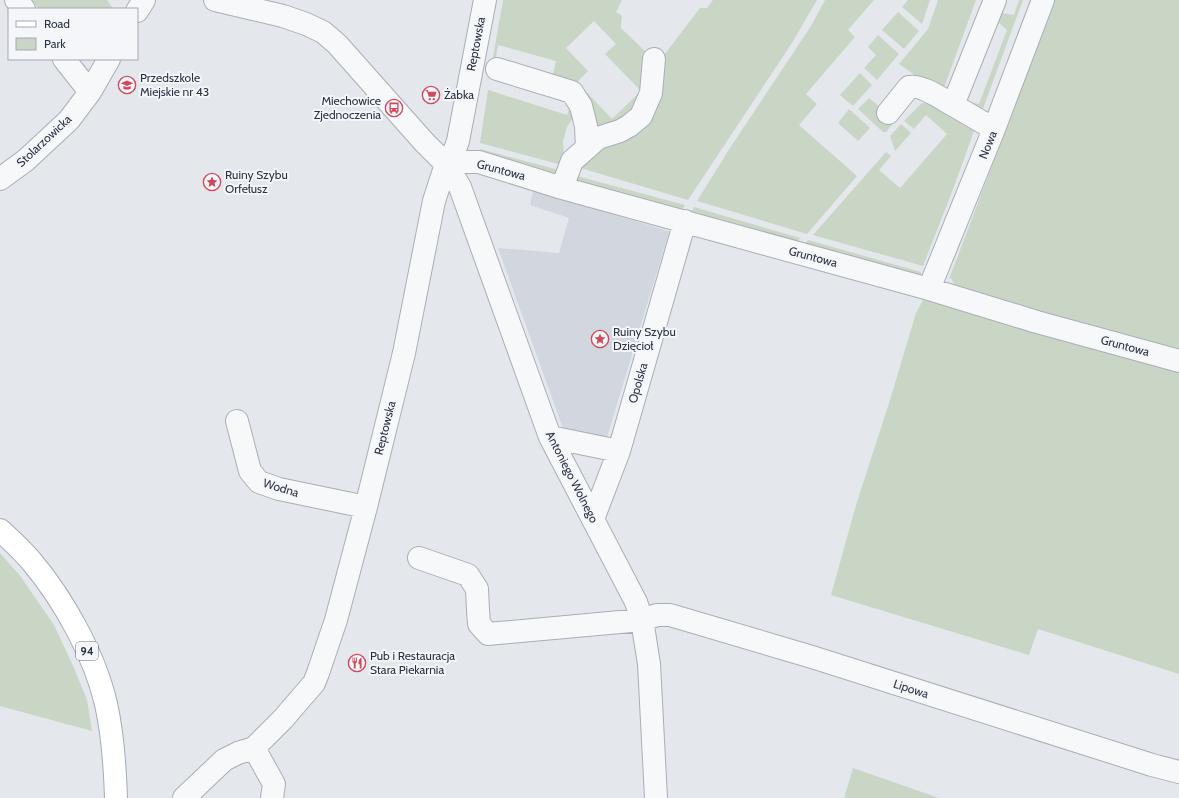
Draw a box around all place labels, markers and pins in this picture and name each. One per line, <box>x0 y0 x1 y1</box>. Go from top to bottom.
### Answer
place label: Przedszkole Miejskie nr 43 <box>140 70 209 99</box>
school or university icon: Przedszkole Miejskie nr 43 <box>117 75 137 95</box>
supermarket icon: Żabka <box>421 85 441 105</box>
place label: Żabka <box>444 87 474 102</box>
place label: Miechowice Zjednoczenia <box>314 93 381 122</box>
bus stop icon: Miechowice Zjednoczenia <box>384 98 404 118</box>
place label: Ruiny Szybu Orfełusz <box>225 167 288 196</box>
place icon: Ruiny Szybu Orfełusz <box>202 172 222 192</box>
place label: Ruiny Szybu Dzięcioł <box>613 324 676 353</box>
place icon: Ruiny Szybu Dzięcioł <box>590 329 610 349</box>
place label: Pub i Restauracja Stara Piekarnia <box>370 648 455 677</box>
restaurant icon: Pub i Restauracja Stara Piekarnia <box>347 653 367 673</box>

